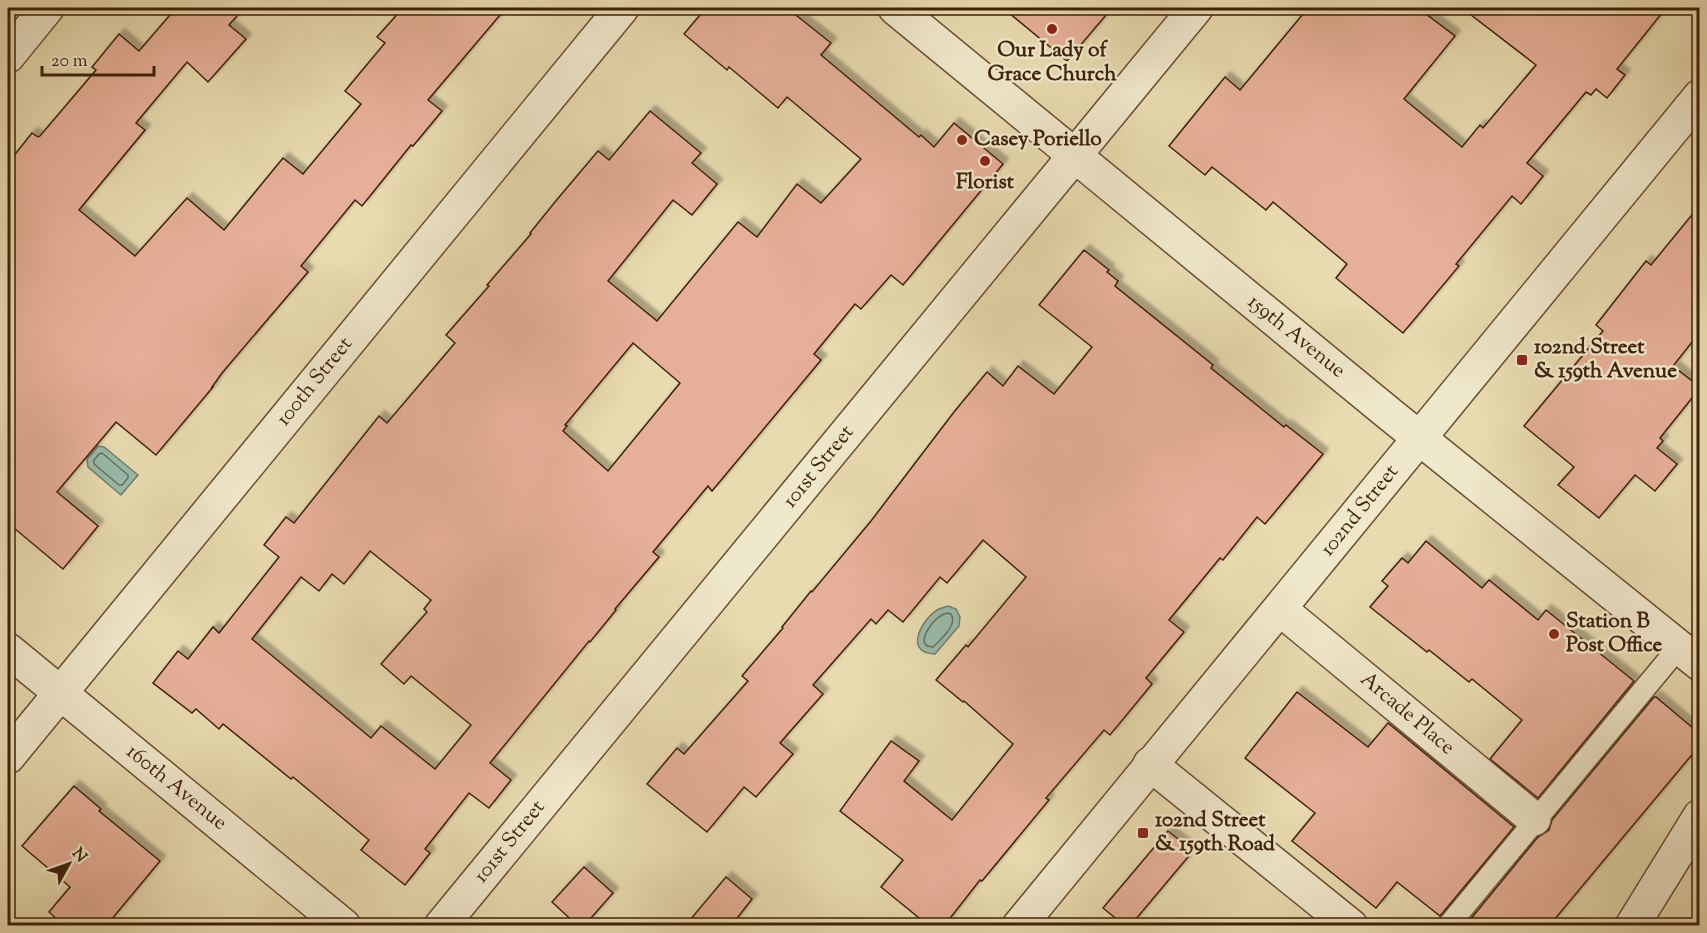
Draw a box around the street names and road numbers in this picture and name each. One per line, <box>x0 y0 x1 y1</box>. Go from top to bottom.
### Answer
street label: 159th Avenue <box>1240 288 1352 386</box>
street label: 100th Street <box>270 331 360 433</box>
street label: 101st Street <box>776 419 862 515</box>
street label: 102nd Street <box>1314 459 1406 563</box>
street label: Arcade Place <box>1353 665 1461 763</box>
street label: 160th Avenue <box>119 738 233 838</box>
street label: 101st Street <box>467 794 553 890</box>

